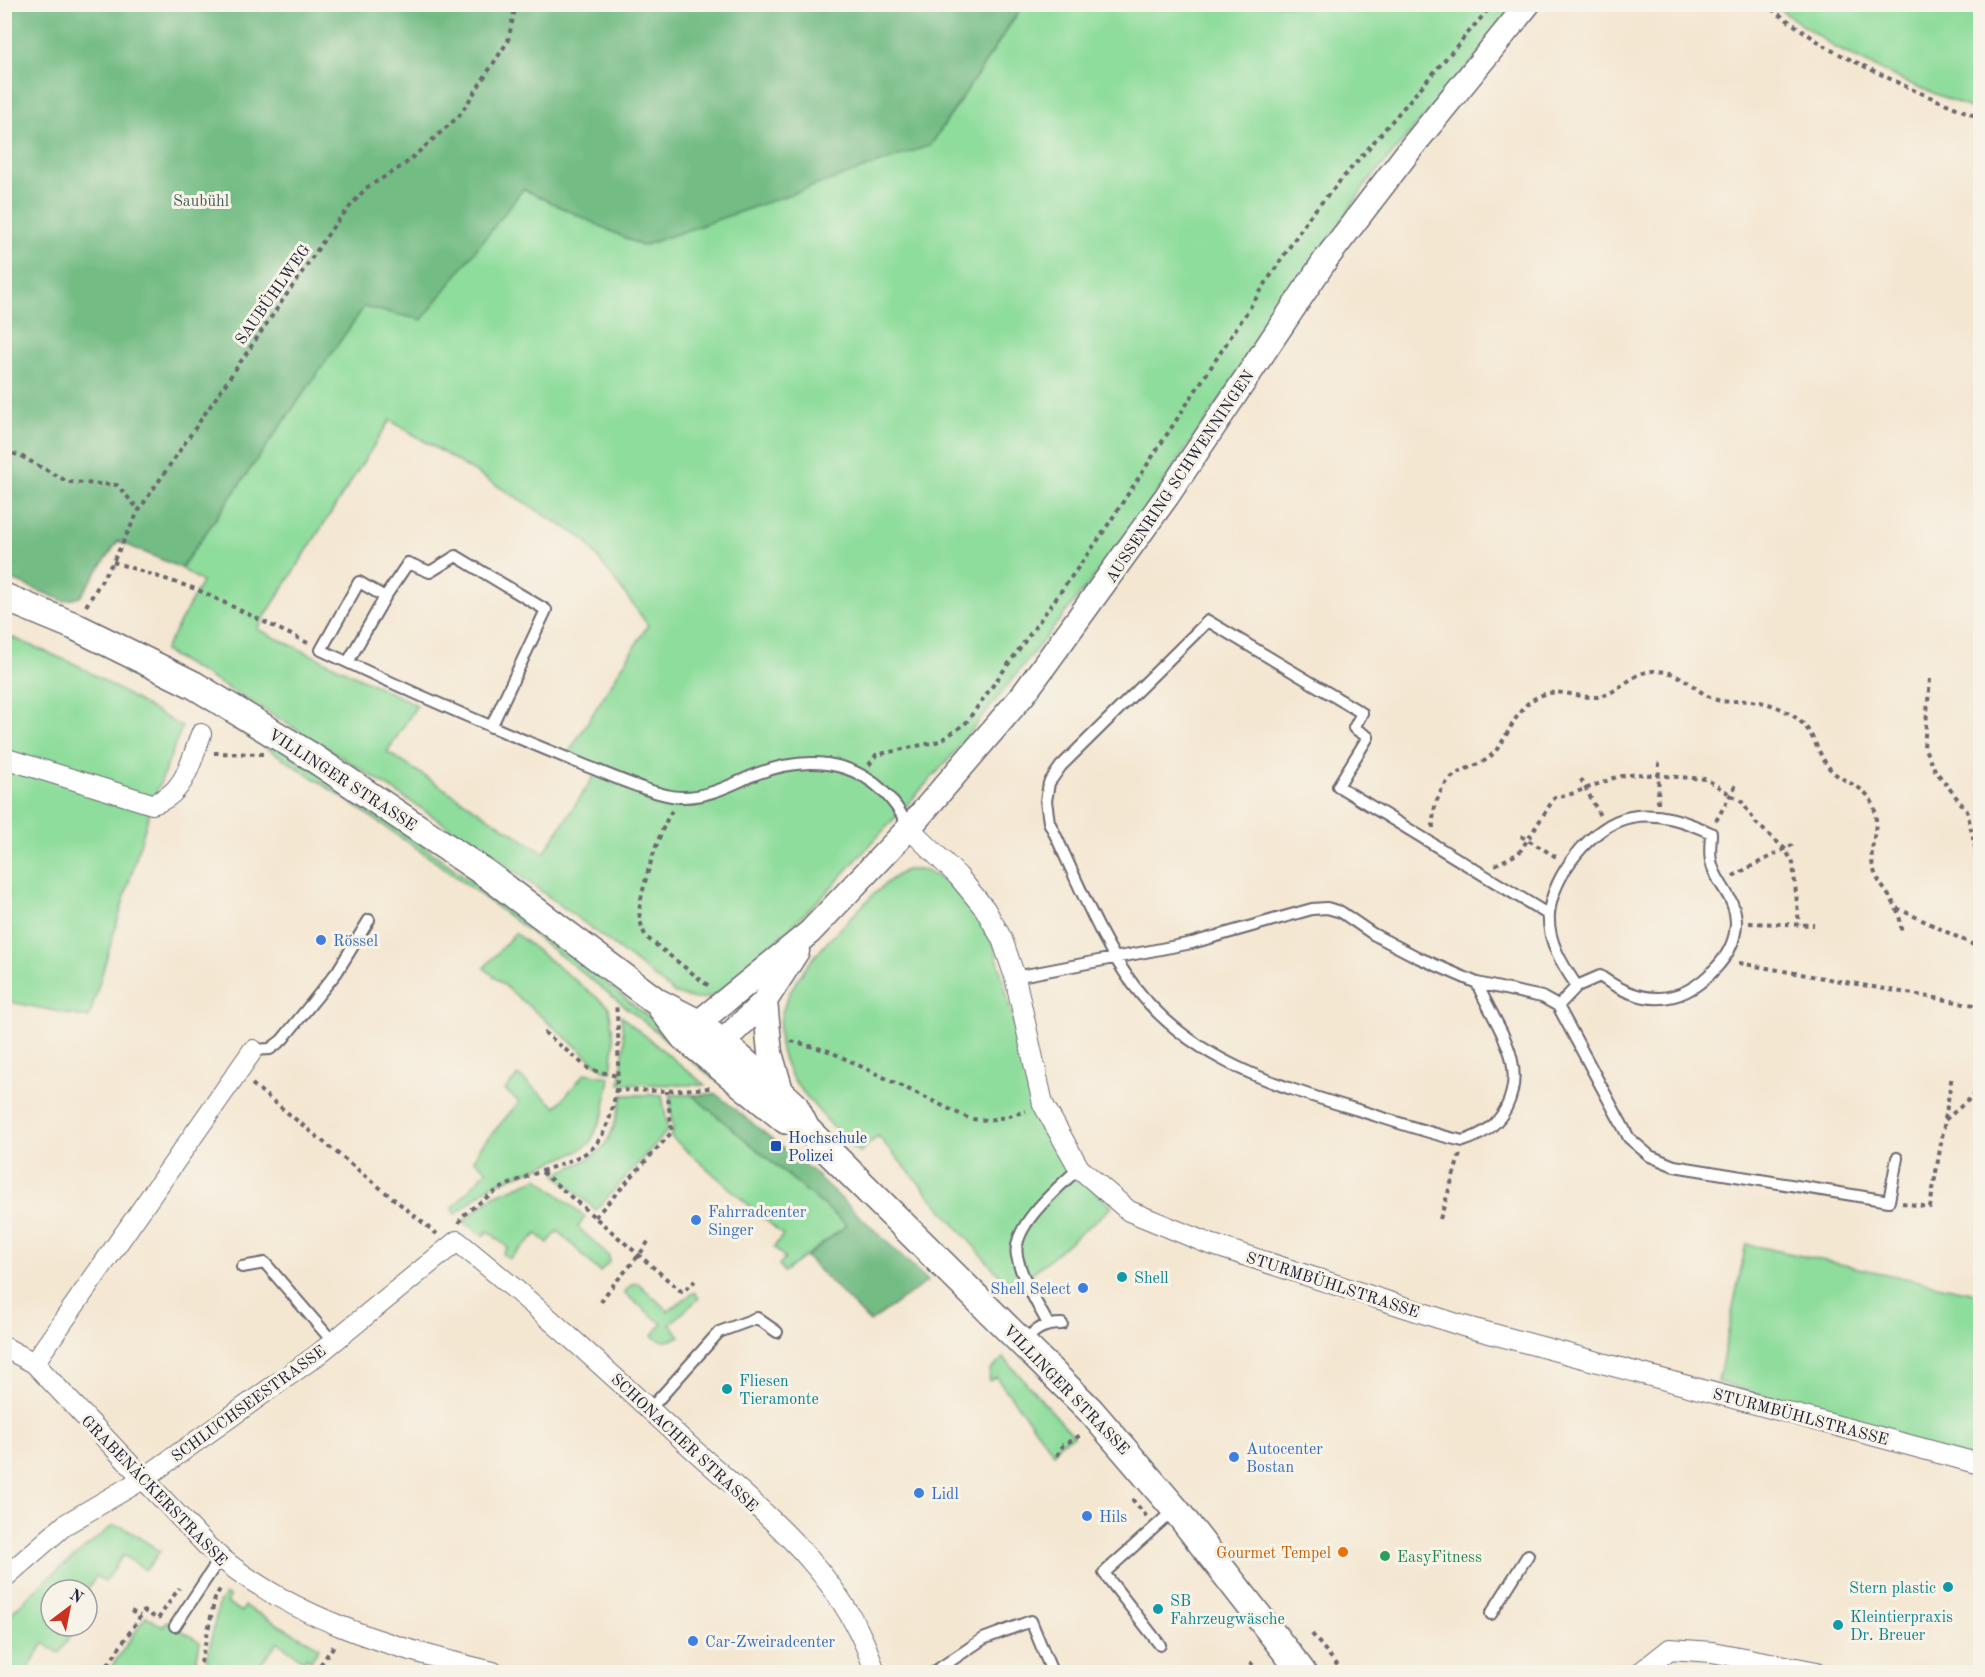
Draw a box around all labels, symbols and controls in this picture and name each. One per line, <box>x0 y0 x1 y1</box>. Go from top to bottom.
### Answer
park label: Saubühl <box>173 194 229 210</box>
street label: SAUBÜHLWEG <box>230 239 314 348</box>
street label: AUSSENRING SCHWENNINGEN <box>1104 368 1258 586</box>
street label: VILLINGER STRASSE <box>265 727 419 835</box>
marker: Rössel <box>314 933 328 947</box>
place label: Rössel <box>333 934 378 950</box>
place label: Hochschule Polizei <box>788 1131 867 1165</box>
marker: Hochschule Polizei <box>769 1139 783 1153</box>
place label: Fahrradcenter Singer <box>708 1205 807 1239</box>
marker: Fahrradcenter Singer <box>689 1213 703 1227</box>
street label: STURMBÜHLSTRASSE <box>1244 1247 1422 1321</box>
marker: Shell <box>1115 1270 1129 1284</box>
place label: Shell <box>1134 1271 1169 1287</box>
marker: Shell Select <box>1076 1281 1090 1295</box>
place label: Shell Select <box>990 1282 1071 1298</box>
street label: VILLINGER STRASSE <box>1000 1323 1131 1458</box>
street label: SCHLUCHSEESTRASSE <box>169 1343 329 1466</box>
street label: SCHONACHER STRASSE <box>607 1371 760 1515</box>
place label: Fliesen Tieramonte <box>739 1374 819 1408</box>
marker: Fliesen Tieramonte <box>720 1382 734 1396</box>
street label: STURMBÜHLSTRASSE <box>1711 1383 1891 1449</box>
street label: GRABENÄCKERSTRASSE <box>78 1410 232 1570</box>
place label: Autocenter Bostan <box>1246 1442 1323 1476</box>
marker: Autocenter Bostan <box>1227 1450 1241 1464</box>
marker: Lidl <box>912 1486 926 1500</box>
place label: Lidl <box>931 1487 959 1503</box>
marker: Hils <box>1080 1509 1094 1523</box>
place label: Hils <box>1099 1510 1127 1526</box>
marker: Gourmet Tempel <box>1336 1545 1350 1559</box>
place label: Gourmet Tempel <box>1216 1546 1331 1562</box>
marker: EasyFitness <box>1378 1549 1392 1563</box>
place label: EasyFitness <box>1397 1550 1482 1566</box>
north arrow <box>39 1578 99 1638</box>
marker: Stern plastic <box>1941 1580 1955 1594</box>
place label: Stern plastic <box>1849 1581 1936 1597</box>
text: N <box>66 1587 86 1607</box>
place label: SB Fahrzeugwäsche <box>1170 1594 1285 1628</box>
marker: SB Fahrzeugwäsche <box>1151 1602 1165 1616</box>
place label: Kleintierpraxis Dr. Breuer <box>1850 1610 1953 1644</box>
marker: Kleintierpraxis Dr. Breuer <box>1831 1618 1845 1632</box>
marker: Car-Zweiradcenter <box>686 1634 700 1648</box>
place label: Car-Zweiradcenter <box>705 1635 836 1651</box>

